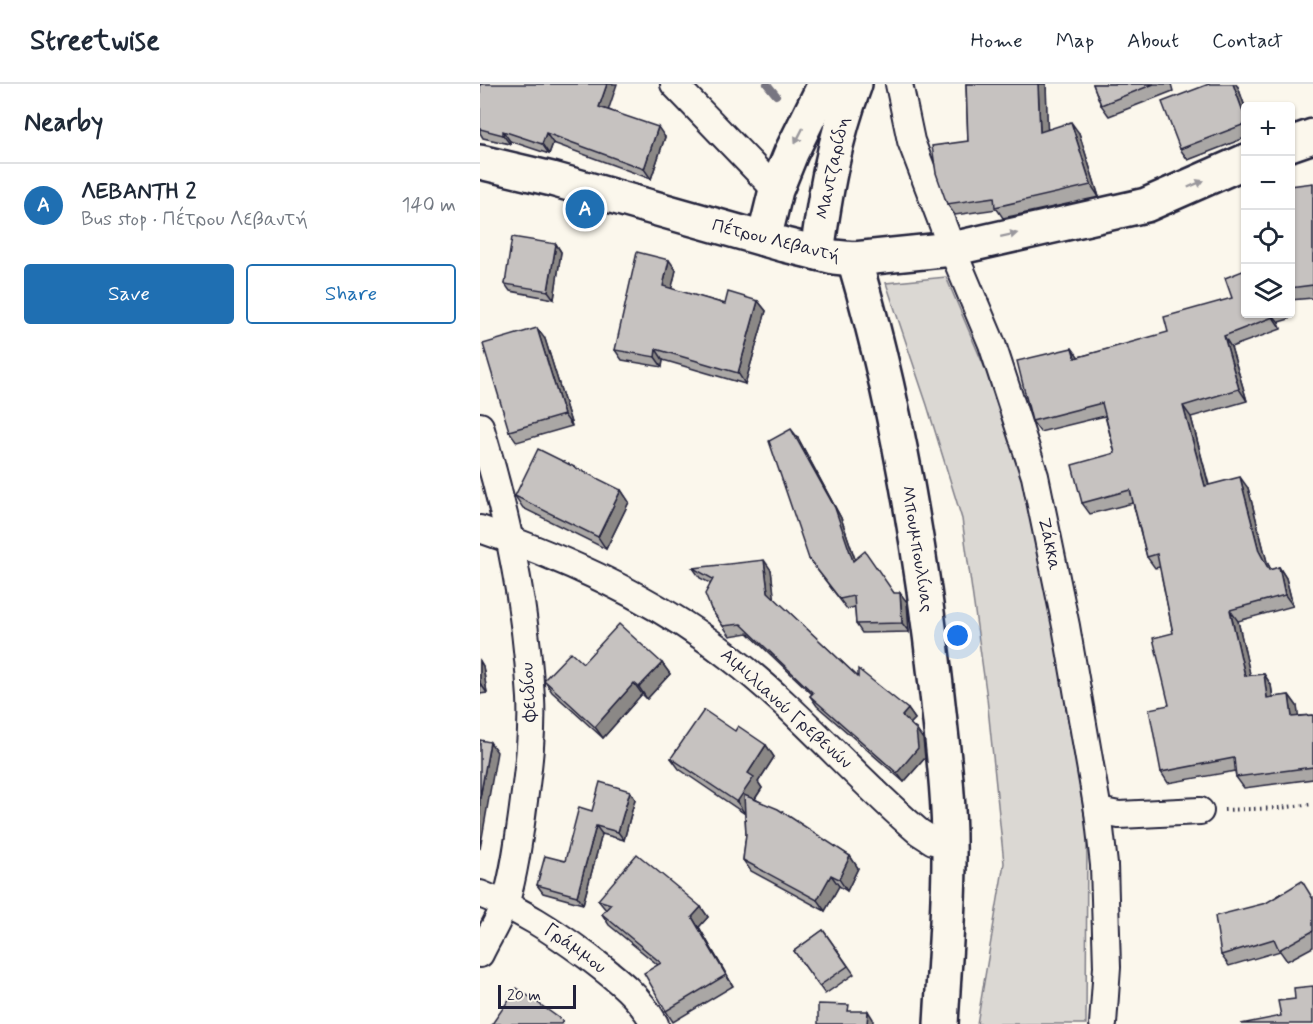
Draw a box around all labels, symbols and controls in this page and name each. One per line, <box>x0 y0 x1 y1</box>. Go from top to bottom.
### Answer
text: Streetwise <box>30 23 160 60</box>
text: Home <box>971 27 1023 55</box>
text: Map <box>1056 27 1094 55</box>
text: About <box>1127 27 1179 55</box>
text: Contact <box>1212 27 1283 55</box>
map controls <box>1241 102 1295 318</box>
button: + <box>1241 102 1295 156</box>
text: Nearby <box>24 106 103 140</box>
street label: Μαντζαρίδη <box>810 115 856 221</box>
one-way arrow <box>795 128 804 145</box>
button: − <box>1241 156 1295 210</box>
text: ΛΕΒΑΝΤΗ 2 <box>81 178 196 206</box>
one-way arrow <box>1187 178 1205 188</box>
pin: A <box>566 186 604 232</box>
text: A <box>37 192 50 219</box>
text: 140 m <box>402 192 456 219</box>
text: Bus stop · Πέτρου Λεβαντή <box>81 206 308 233</box>
button: locate <box>1241 210 1295 264</box>
street label: Πέτρου Λεβαντή <box>710 213 843 268</box>
one-way arrow <box>999 229 1018 239</box>
button: Save <box>24 264 234 324</box>
button: Share <box>246 264 456 324</box>
button: layers <box>1241 264 1295 318</box>
street label: Μπουμπουλίνας <box>895 484 939 614</box>
street label: Ζάκκα <box>1032 515 1066 573</box>
your location <box>943 621 972 650</box>
street label: Αιμιλιανού Γρεβενών <box>715 643 857 775</box>
street label: Φειδίου <box>515 662 543 723</box>
street label: Γράμμου <box>539 918 611 980</box>
scale bar <box>498 982 576 1010</box>
text: 20 m <box>507 985 541 1006</box>

